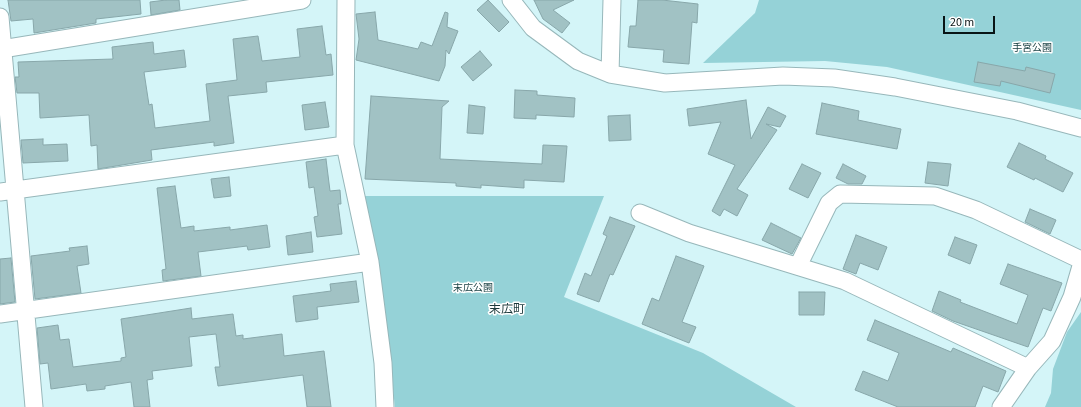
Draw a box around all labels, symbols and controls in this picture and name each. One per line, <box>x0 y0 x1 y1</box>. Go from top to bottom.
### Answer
scale bar <box>945 8 997 34</box>
text: 20 m <box>950 14 974 31</box>
park label: 手宮公園 <box>1012 43 1052 55</box>
park label: 末広公園 <box>453 283 493 295</box>
district label: 末広町 <box>489 303 525 317</box>

